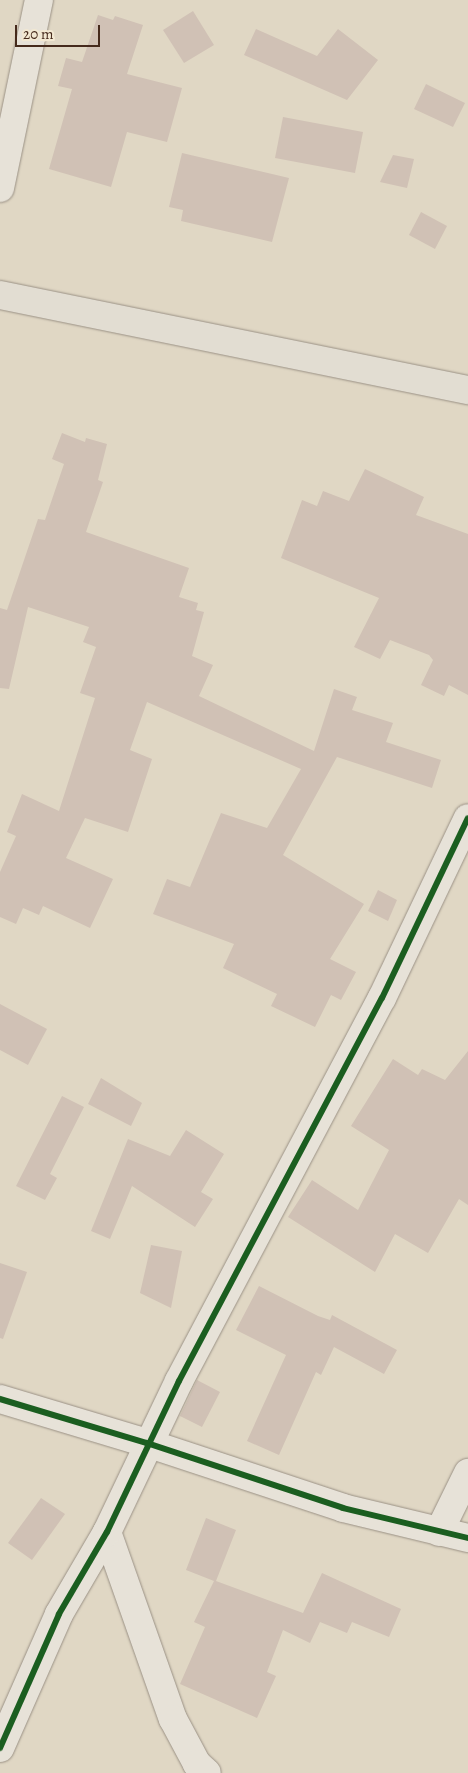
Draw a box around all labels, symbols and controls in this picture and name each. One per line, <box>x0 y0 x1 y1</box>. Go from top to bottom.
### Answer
scale bar <box>18 15 102 47</box>
text: 20 m <box>23 24 54 44</box>

